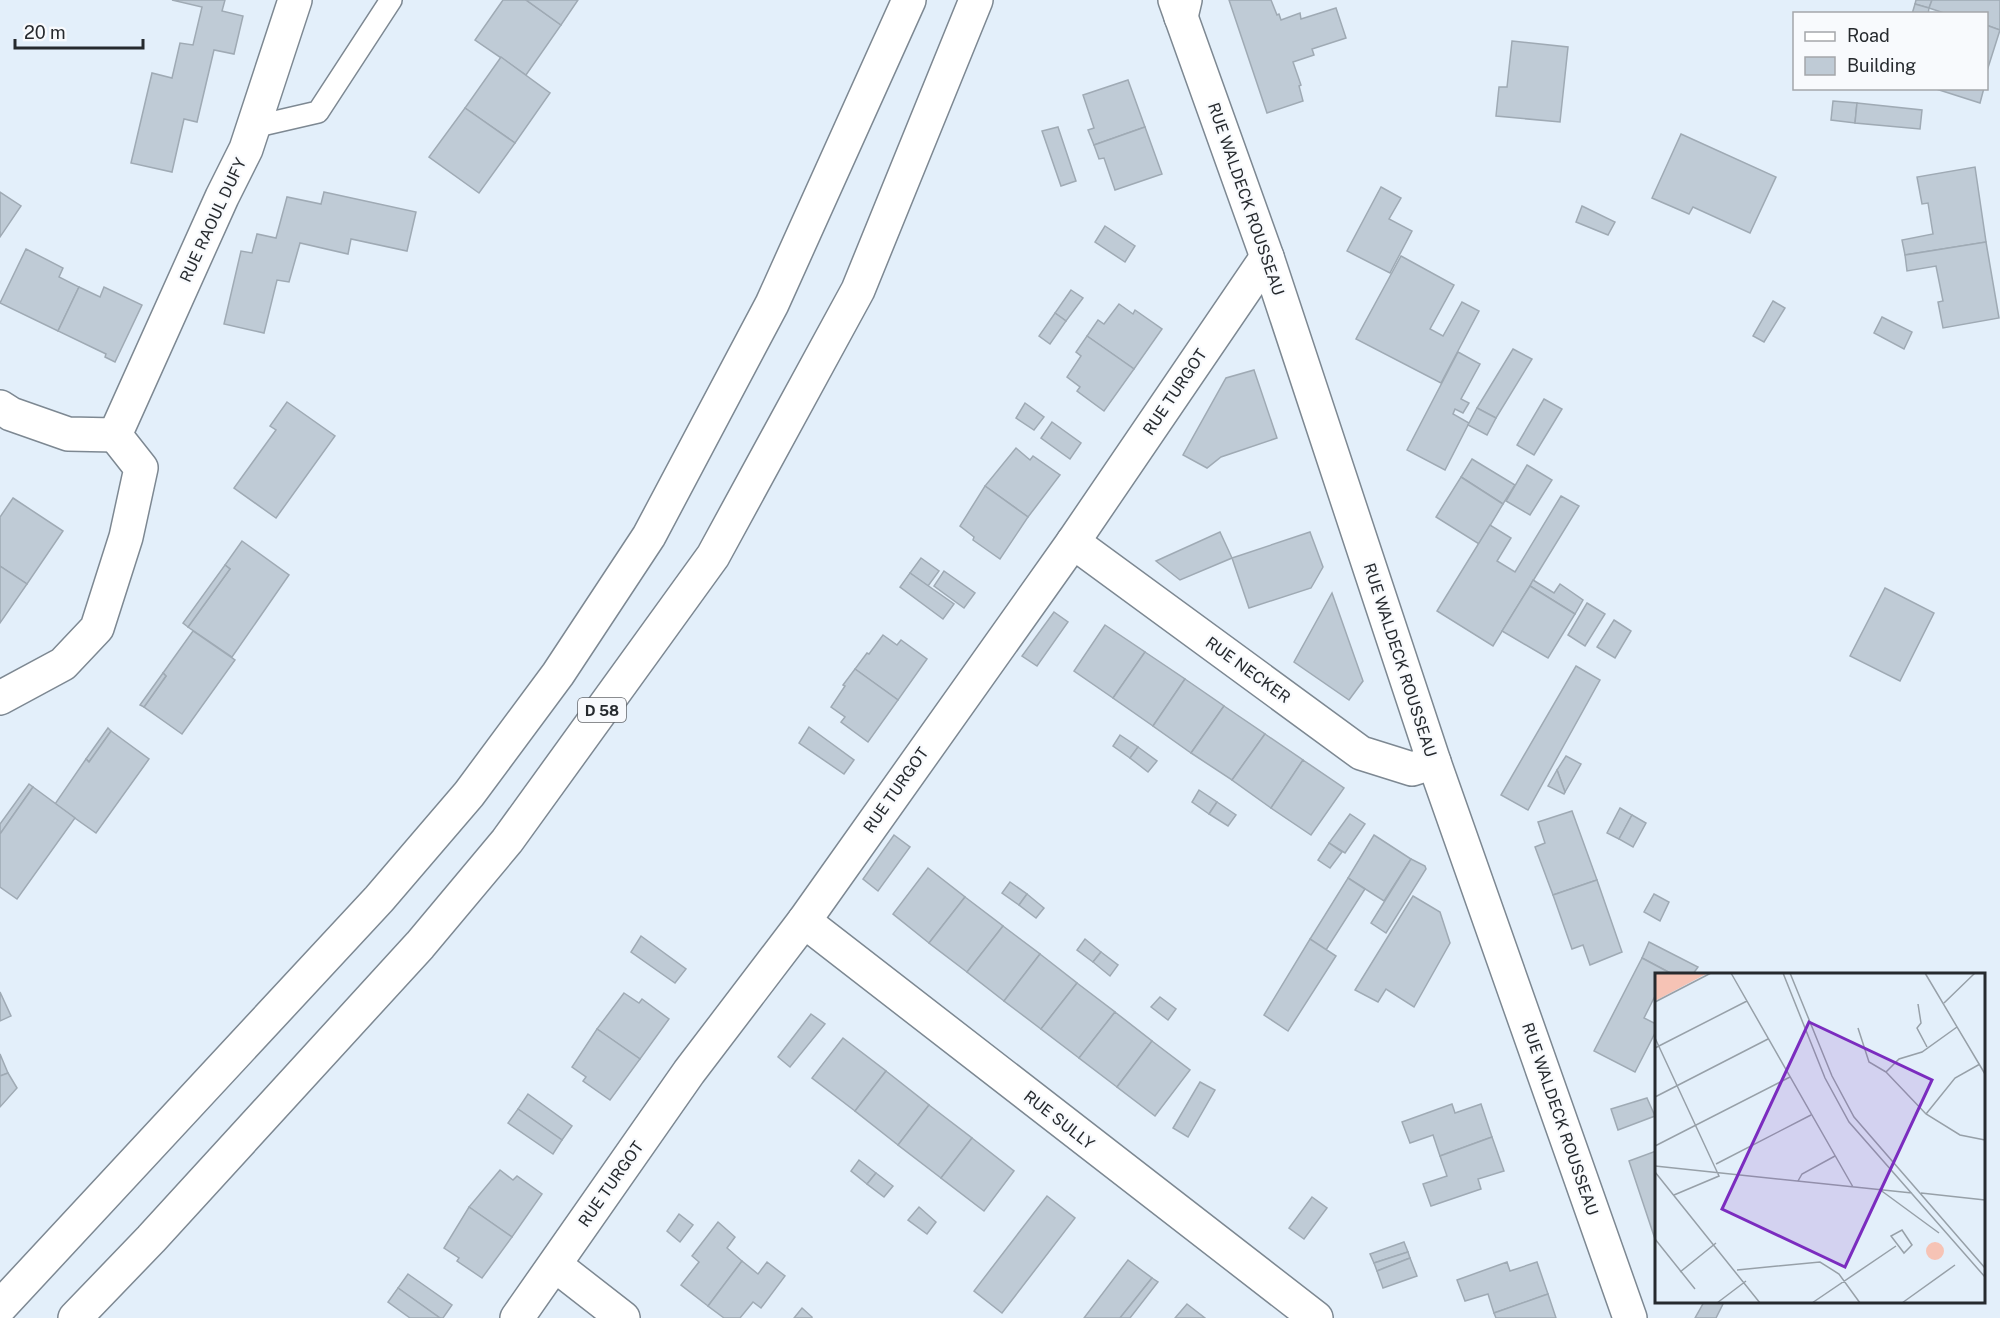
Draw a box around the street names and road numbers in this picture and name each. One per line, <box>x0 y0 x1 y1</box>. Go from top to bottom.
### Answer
street label: RUE WALDECK ROUSSEAU <box>1204 100 1288 298</box>
street label: RUE RAOUL DUFY <box>176 155 250 285</box>
street label: RUE TURGOT <box>1139 345 1211 439</box>
street label: RUE WALDECK ROUSSEAU <box>1360 561 1440 759</box>
street label: RUE NECKER <box>1202 633 1294 707</box>
road number: D 58 <box>578 698 626 722</box>
street label: RUE TURGOT <box>860 743 933 836</box>
street label: RUE WALDECK ROUSSEAU <box>1518 1020 1602 1218</box>
street label: RUE SULLY <box>1020 1087 1098 1154</box>
street label: RUE TURGOT <box>575 1137 648 1230</box>

